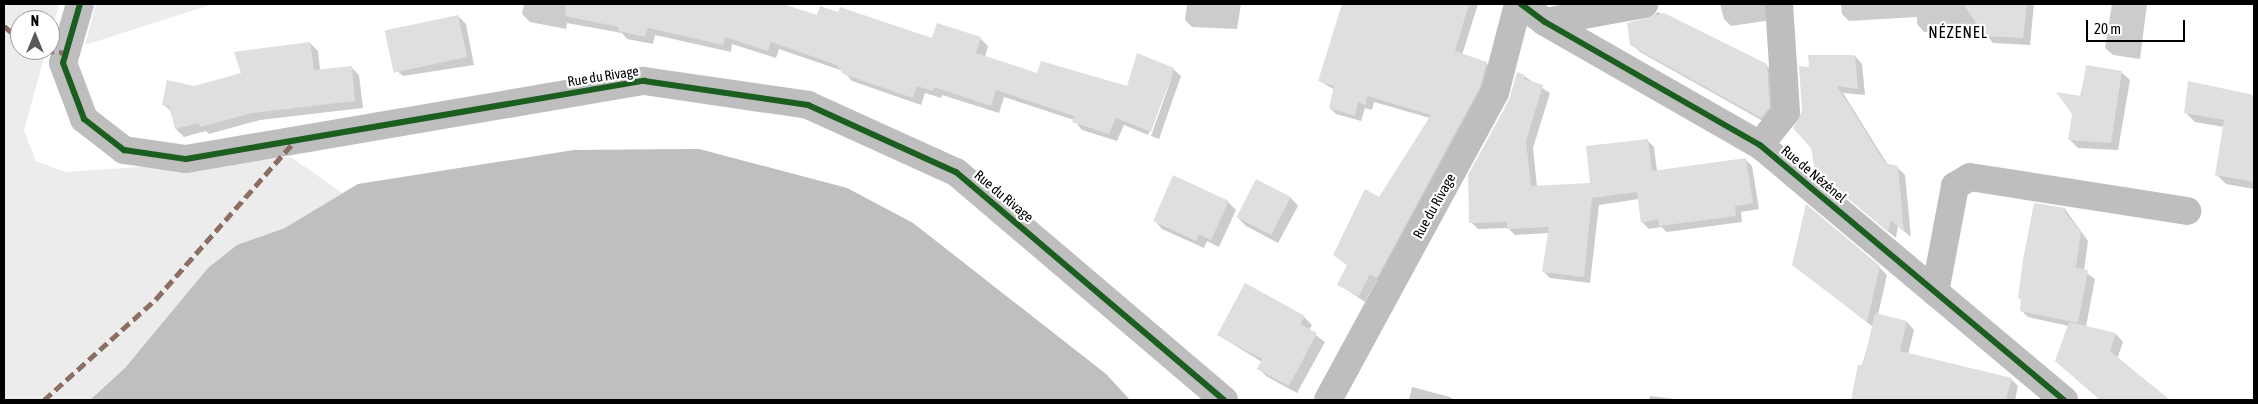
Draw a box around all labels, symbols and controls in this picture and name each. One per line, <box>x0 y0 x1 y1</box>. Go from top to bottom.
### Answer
north arrow <box>10 10 60 60</box>
scale bar <box>2088 10 2187 42</box>
text: N <box>31 13 39 29</box>
text: 20 m <box>2094 20 2121 37</box>
district label: NÉZENEL <box>1927 22 1989 42</box>
street label: Rue du Rivage <box>566 62 640 90</box>
street label: Rue de Nézénel <box>1778 142 1850 206</box>
street label: Rue du Rivage <box>971 166 1037 226</box>
street label: Rue du Rivage <box>1409 171 1459 241</box>

